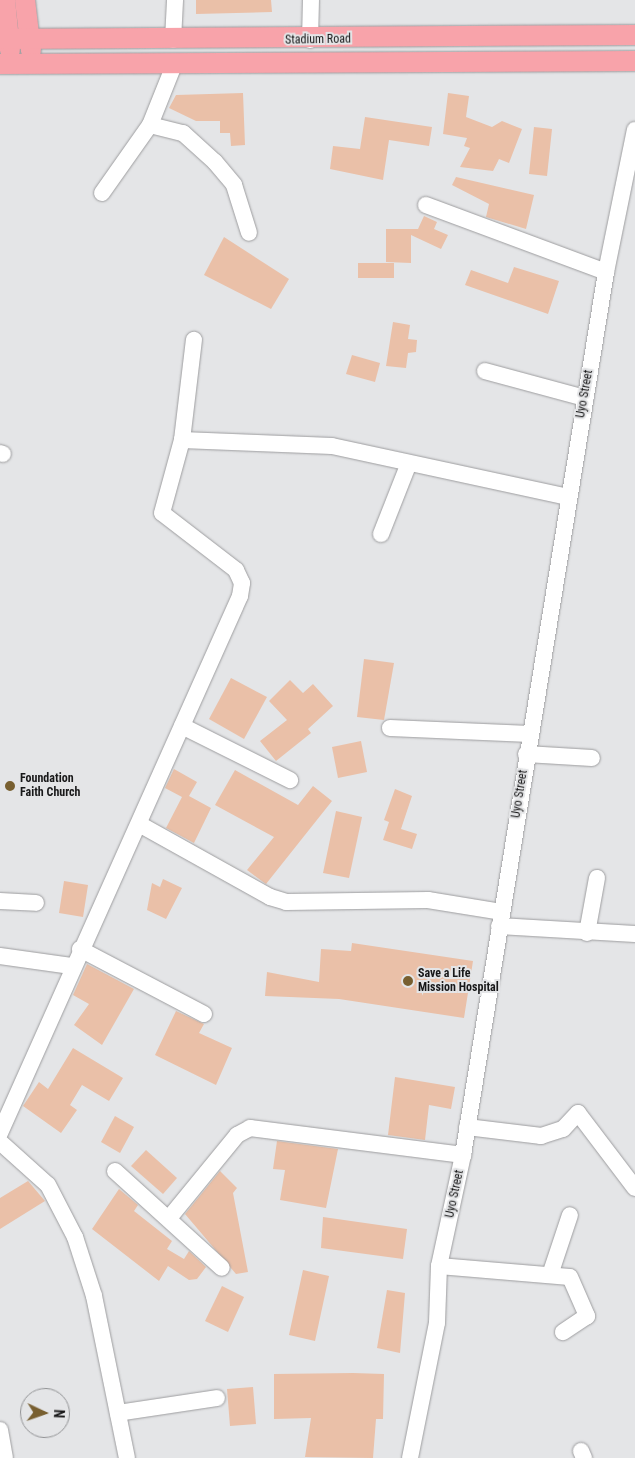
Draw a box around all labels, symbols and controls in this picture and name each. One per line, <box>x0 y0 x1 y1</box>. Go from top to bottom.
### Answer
street label: Stadium Road <box>285 32 351 48</box>
street label: Uyo Street <box>574 369 596 419</box>
street label: Uyo Street <box>509 769 531 819</box>
place label: Foundation Faith Church <box>20 772 80 800</box>
marker: Foundation Faith Church <box>4 780 16 792</box>
place label: Save a Life Mission Hospital <box>418 967 499 995</box>
marker: Save a Life Mission Hospital <box>402 975 414 987</box>
street label: Uyo Street <box>443 1169 467 1219</box>
north arrow <box>20 1388 70 1438</box>
text: N <box>51 1409 67 1418</box>

